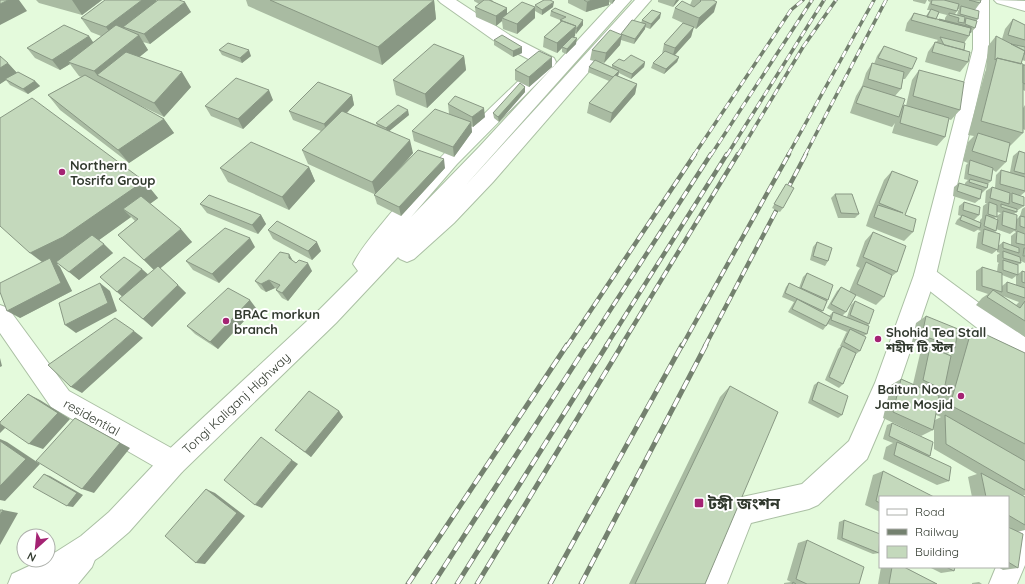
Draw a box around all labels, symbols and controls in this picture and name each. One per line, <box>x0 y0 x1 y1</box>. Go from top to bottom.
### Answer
place label: Northern Tosrifa Group <box>70 157 155 188</box>
marker: Northern Tosrifa Group <box>57 167 67 177</box>
place label: BRAC morkun branch <box>234 306 320 337</box>
marker: BRAC morkun branch <box>221 316 231 326</box>
place label: Shohid Tea Stall শহীদ টি স্টল <box>885 324 986 355</box>
marker: Shohid Tea Stall শহীদ টি স্টল <box>873 334 883 344</box>
street label: Tongi Kaliganj Highway <box>179 349 293 457</box>
place label: Baitun Noor Jame Mosjid <box>875 381 953 412</box>
marker: Baitun Noor Jame Mosjid <box>956 391 966 401</box>
street label: residential <box>61 395 123 439</box>
place label: টঙ্গী জংশন <box>707 493 781 513</box>
legend <box>879 496 1009 568</box>
marker: টঙ্গী জংশন <box>693 497 705 509</box>
text: Road <box>915 504 945 519</box>
text: Railway <box>915 524 959 539</box>
north arrow <box>16 528 56 568</box>
text: Building <box>915 544 959 559</box>
text: N <box>25 549 38 565</box>

